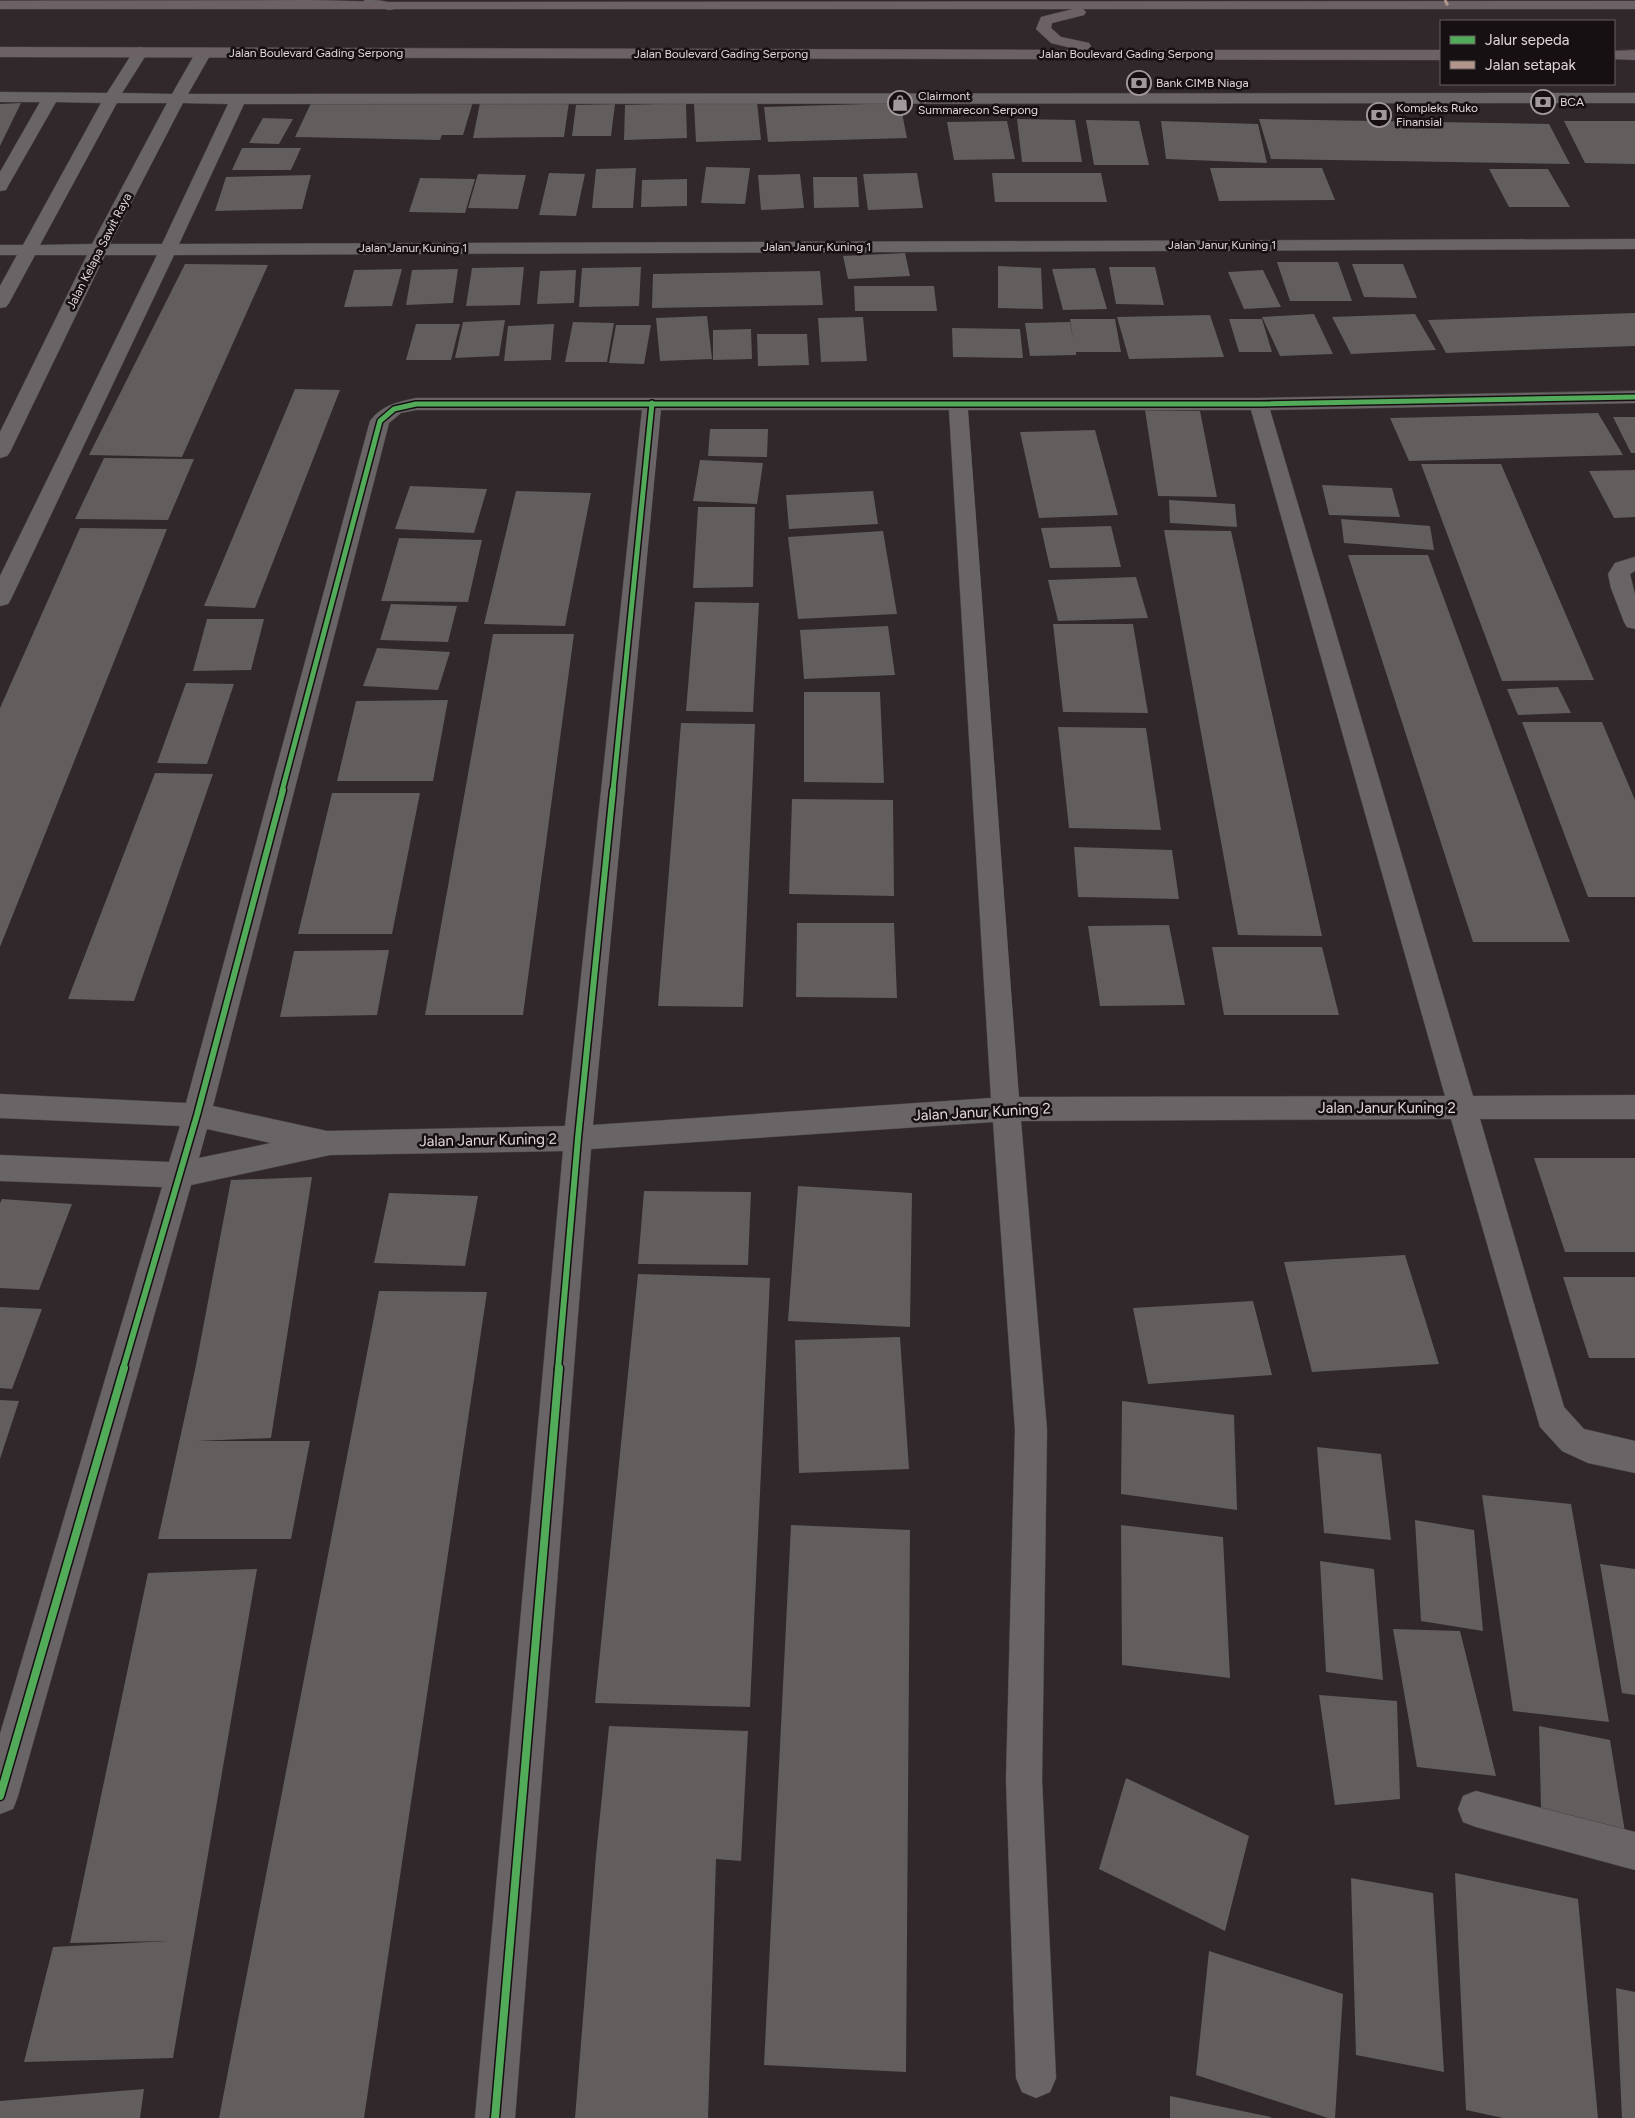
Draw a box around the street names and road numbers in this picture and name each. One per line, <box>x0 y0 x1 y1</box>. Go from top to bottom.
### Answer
street label: Jalan Boulevard Gading Serpong <box>229 46 403 60</box>
street label: Jalan Boulevard Gading Serpong <box>634 47 808 61</box>
street label: Jalan Boulevard Gading Serpong <box>1039 47 1213 61</box>
street label: Jalan Kelapa Sawit Raya <box>64 191 134 311</box>
street label: Jalan Janur Kuning 1 <box>1168 238 1276 252</box>
street label: Jalan Janur Kuning 1 <box>763 240 871 254</box>
street label: Jalan Janur Kuning 1 <box>359 241 467 255</box>
street label: Jalan Janur Kuning 2 <box>913 1099 1051 1125</box>
street label: Jalan Janur Kuning 2 <box>1318 1099 1456 1117</box>
street label: Jalan Janur Kuning 2 <box>419 1130 557 1150</box>

